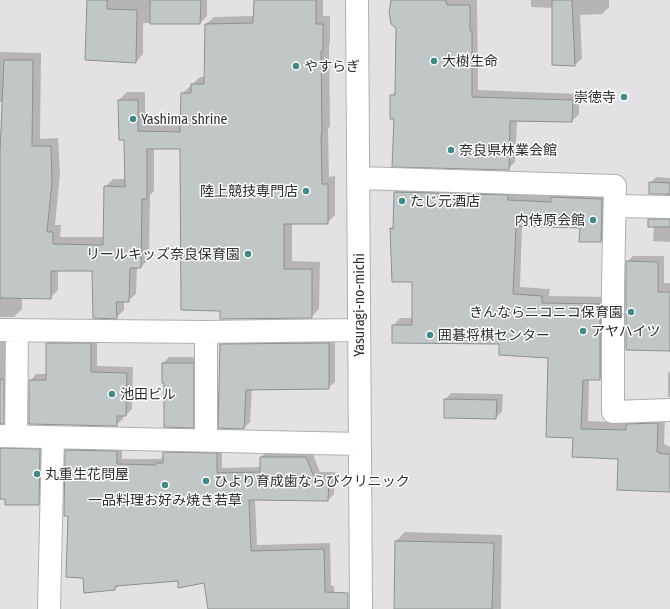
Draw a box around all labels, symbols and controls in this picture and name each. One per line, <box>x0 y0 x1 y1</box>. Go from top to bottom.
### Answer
place label: 大樹生命 <box>442 53 498 70</box>
marker: 大樹生命 <box>429 56 439 66</box>
place label: やすらぎ <box>304 58 360 75</box>
marker: やすらぎ <box>291 61 301 71</box>
place label: 崇徳寺 <box>574 89 616 106</box>
marker: 崇徳寺 <box>619 92 629 102</box>
place label: Yashima shrine <box>141 111 228 128</box>
marker: Yashima shrine <box>128 114 138 124</box>
place label: 奈良県林業会館 <box>459 142 557 159</box>
marker: 奈良県林業会館 <box>446 145 456 155</box>
place label: 陸上競技専門店 <box>200 183 298 200</box>
marker: 陸上競技専門店 <box>301 186 311 196</box>
place label: たじ元酒店 <box>410 193 480 210</box>
marker: たじ元酒店 <box>397 196 407 206</box>
place label: 内侍原会館 <box>515 212 585 229</box>
marker: 内侍原会館 <box>588 215 598 225</box>
place label: リールキッズ奈良保育園 <box>86 246 240 263</box>
marker: リールキッズ奈良保育園 <box>243 249 253 259</box>
street label: Yasuragi-no-michi <box>351 253 368 357</box>
place label: きんならニコニコ保育園 <box>469 304 623 321</box>
marker: きんならニコニコ保育園 <box>626 307 636 317</box>
place label: アヤハイツ <box>591 323 660 340</box>
marker: アヤハイツ <box>578 326 588 336</box>
place label: 囲碁将棋センター <box>438 327 550 344</box>
marker: 囲碁将棋センター <box>425 330 435 340</box>
place label: 池田ビル <box>120 386 176 403</box>
marker: 池田ビル <box>107 389 117 399</box>
place label: 丸重生花問屋 <box>45 466 129 483</box>
marker: 丸重生花問屋 <box>32 469 42 479</box>
place label: ひより育成歯ならびクリニック <box>214 473 410 490</box>
marker: ひより育成歯ならびクリニック <box>201 476 211 486</box>
marker: 一品料理お好み焼き若草 <box>160 480 170 490</box>
place label: 一品料理お好み焼き若草 <box>88 492 242 509</box>

